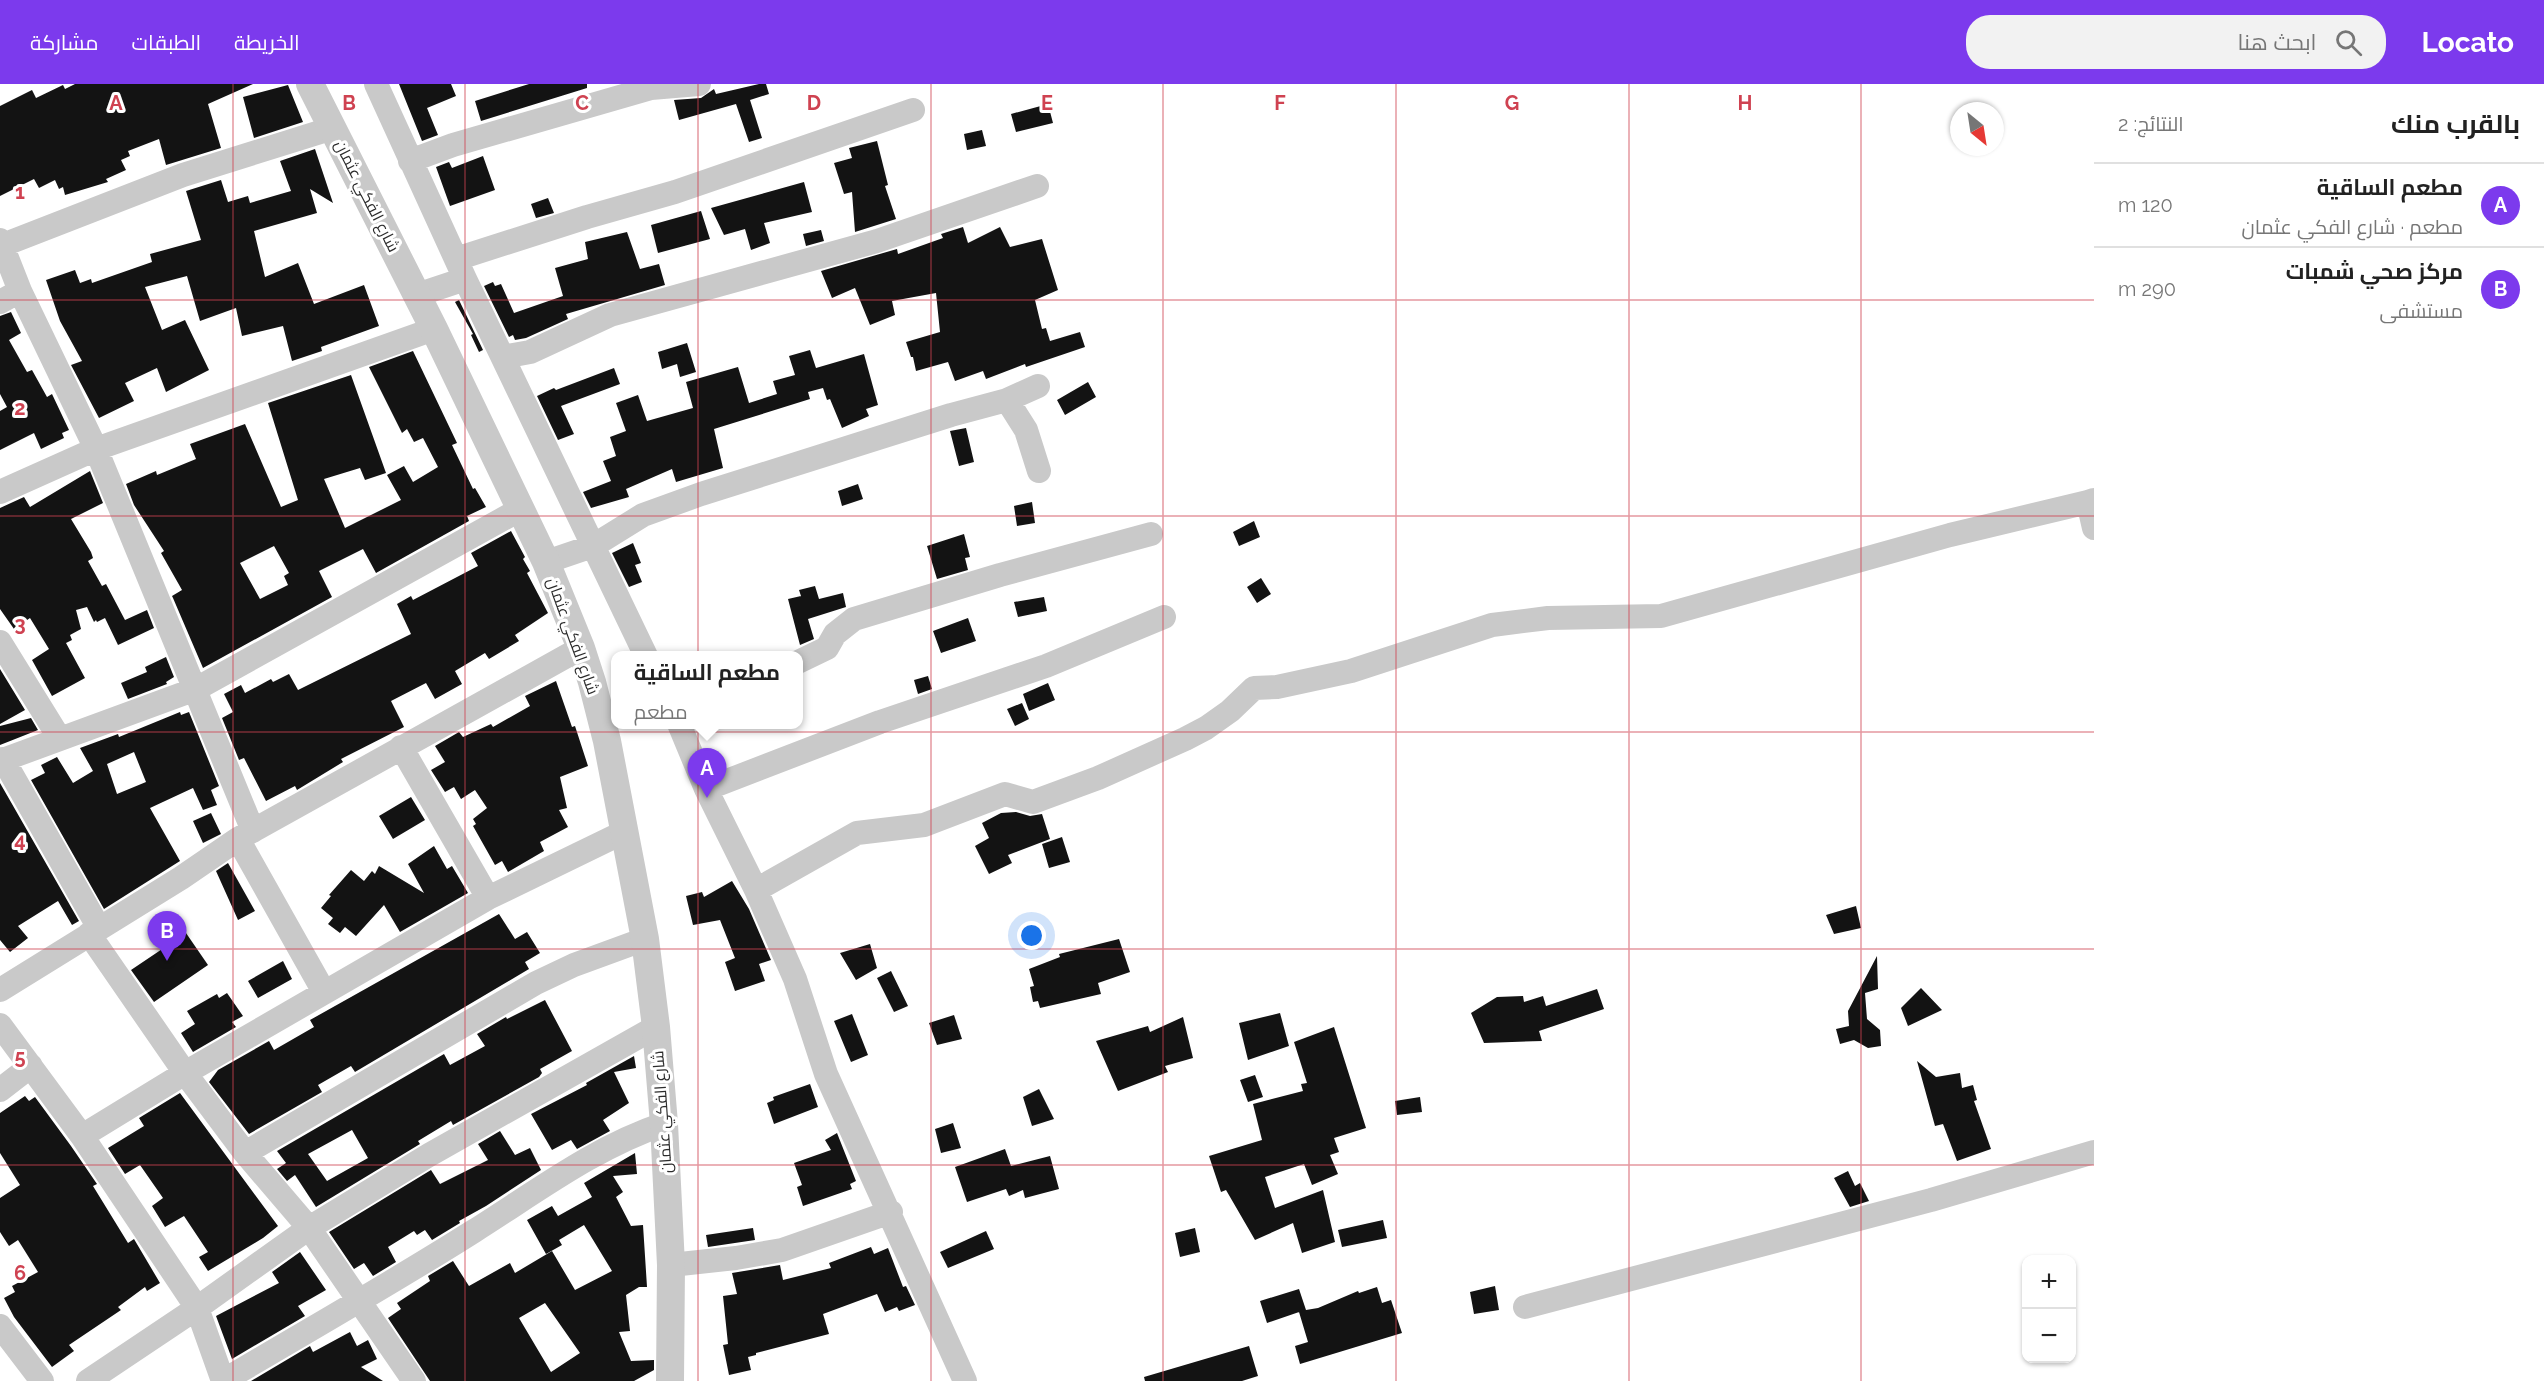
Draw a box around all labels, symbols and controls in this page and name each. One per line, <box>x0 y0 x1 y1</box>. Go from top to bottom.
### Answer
search box <box>1966 15 2386 69</box>
icon: search <box>2332 26 2365 59</box>
text: Locato <box>2422 26 2514 59</box>
text: ابحث هنا <box>2237 29 2317 55</box>
text: مشاركة <box>30 30 99 55</box>
text: الطبقات <box>132 30 201 55</box>
text: الخريطة <box>234 30 300 55</box>
text: A <box>109 91 123 115</box>
text: B <box>342 91 356 115</box>
text: C <box>575 91 589 115</box>
text: D <box>807 91 821 115</box>
text: E <box>1041 91 1053 115</box>
text: F <box>1274 91 1286 115</box>
text: G <box>1505 91 1519 115</box>
text: H <box>1738 91 1752 115</box>
north arrow <box>1950 102 2004 156</box>
text: بالقرب منك <box>2391 109 2520 139</box>
text: النتائج: 2 <box>2118 112 2184 136</box>
street label: شارع الفكي عثمان <box>327 137 403 257</box>
text: مطعم الساقية <box>2317 174 2463 200</box>
text: 1 <box>15 180 25 204</box>
text: 120 m <box>2118 193 2173 217</box>
text: A <box>2494 193 2507 217</box>
text: مطعم · شارع الفكي عثمان <box>2241 215 2463 239</box>
text: مركز صحي شمبات <box>2286 258 2463 284</box>
text: 290 m <box>2118 277 2176 301</box>
text: B <box>2494 277 2507 301</box>
text: مستشفى <box>2379 299 2463 323</box>
text: 2 <box>14 396 26 420</box>
street label: شارع الفكي عثمان <box>539 575 603 698</box>
text: 3 <box>14 612 26 636</box>
popup <box>611 651 803 729</box>
text: مطعم الساقية <box>634 659 780 685</box>
text: مطعم <box>634 700 688 724</box>
pin: A <box>688 748 726 798</box>
text: 4 <box>14 828 26 852</box>
pin: B <box>148 912 186 961</box>
your location <box>1017 921 1046 950</box>
text: 5 <box>14 1045 26 1069</box>
street label: شارع الفكي عثمان <box>648 1050 680 1174</box>
map controls <box>2022 1255 2076 1363</box>
button: + <box>2022 1255 2076 1309</box>
text: 6 <box>14 1261 26 1285</box>
button: − <box>2022 1309 2076 1363</box>

